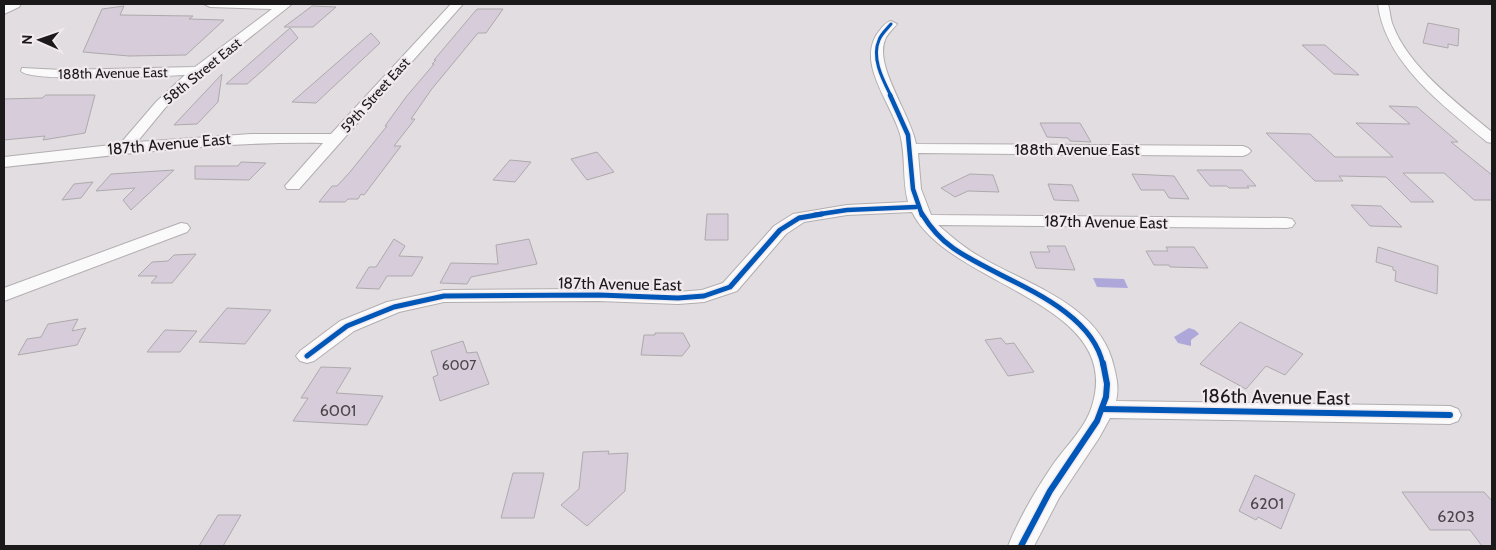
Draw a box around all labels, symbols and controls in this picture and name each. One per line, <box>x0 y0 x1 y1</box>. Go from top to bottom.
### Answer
north arrow <box>15 15 65 65</box>
text: N <box>18 34 36 45</box>
street label: 58th Street East <box>159 34 245 108</box>
street label: 59th Street East <box>336 53 414 136</box>
street label: 188th Avenue East <box>58 63 168 83</box>
street label: 187th Avenue East <box>107 129 232 159</box>
street label: 188th Avenue East <box>1014 140 1140 159</box>
street label: 187th Avenue East <box>1044 211 1169 233</box>
street label: 187th Avenue East <box>558 273 683 295</box>
house number: 6007 <box>442 356 476 374</box>
street label: 186th Avenue East <box>1202 384 1351 410</box>
house number: 6001 <box>320 401 356 420</box>
house number: 6201 <box>1250 494 1284 513</box>
house number: 6203 <box>1437 507 1475 526</box>

